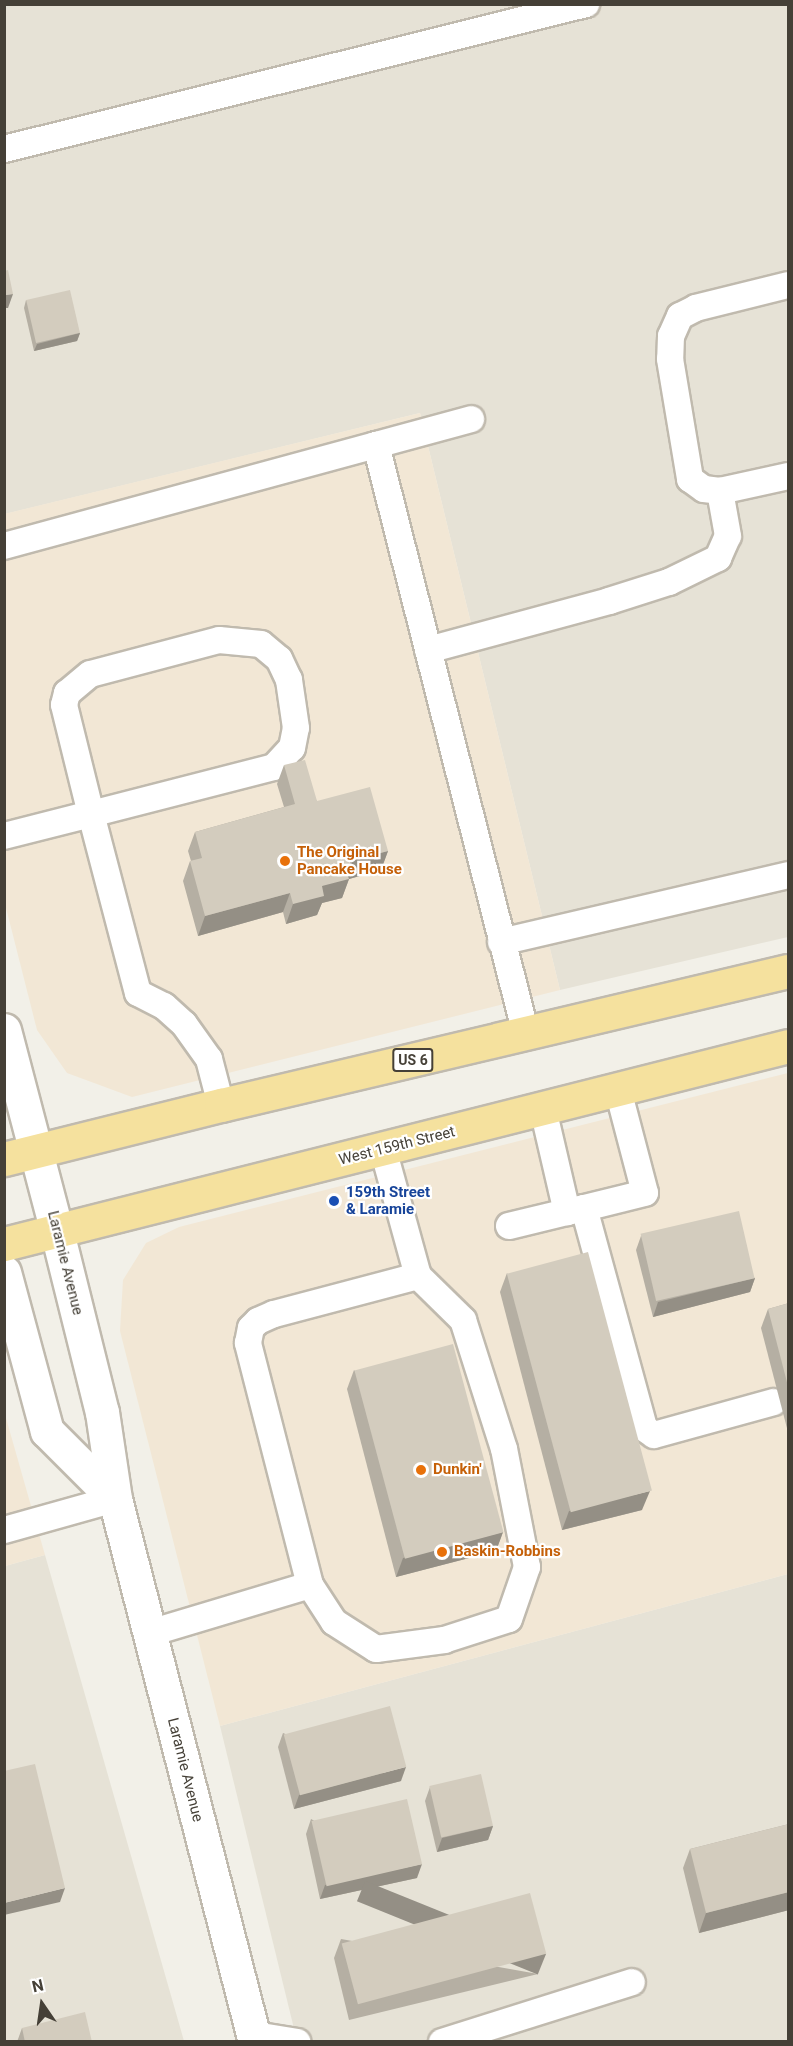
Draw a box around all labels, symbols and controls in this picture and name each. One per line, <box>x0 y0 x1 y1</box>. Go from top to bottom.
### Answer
place label: The Original Pancake House <box>297 843 402 878</box>
marker: The Original Pancake House <box>278 854 292 868</box>
road number: US 6 <box>392 1049 434 1071</box>
street label: West 159th Street <box>337 1123 457 1169</box>
place label: 159th Street & Laramie <box>346 1183 430 1218</box>
marker: 159th Street & Laramie <box>327 1194 341 1208</box>
street label: Laramie Avenue <box>43 1209 87 1317</box>
place label: Dunkin' <box>433 1461 482 1479</box>
marker: Dunkin' <box>414 1463 428 1477</box>
place label: Baskin-Robbins <box>454 1543 561 1561</box>
marker: Baskin-Robbins <box>435 1545 449 1559</box>
street label: Laramie Avenue <box>163 1716 207 1824</box>
north arrow <box>12 1974 72 2034</box>
text: N <box>30 1975 45 1997</box>

